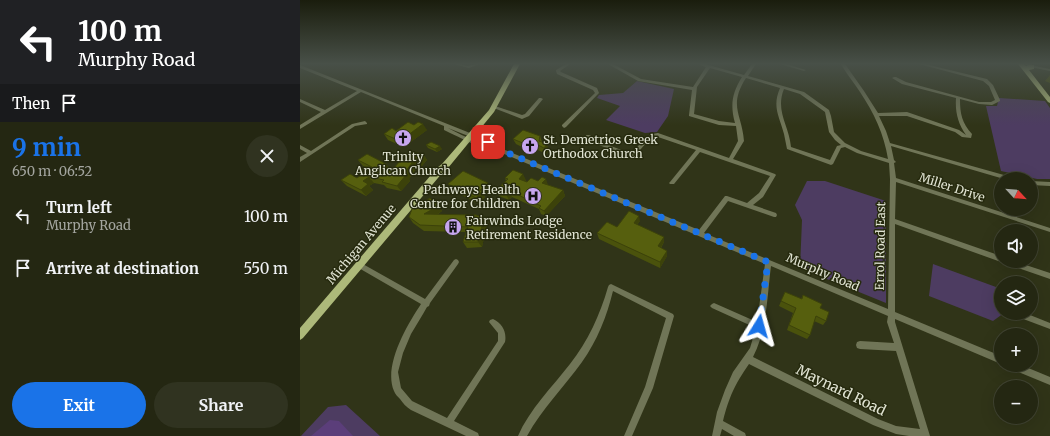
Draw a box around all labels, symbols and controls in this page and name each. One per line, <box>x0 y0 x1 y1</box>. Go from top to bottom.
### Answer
text: 100 m <box>78 13 162 49</box>
icon: left <box>12 16 64 68</box>
text: Murphy Road <box>78 48 195 71</box>
icon: arrive <box>58 92 80 114</box>
text: Then <box>12 94 50 113</box>
pin <box>471 125 505 159</box>
church icon: Trinity Anglican Church <box>393 128 413 148</box>
icon: arrive <box>477 131 499 153</box>
text: 9 min <box>12 132 81 163</box>
place label: St. Demetrios Greek Orthodox Church <box>543 132 658 161</box>
button: close <box>246 135 288 177</box>
church icon: St. Demetrios Greek Orthodox Church <box>520 136 540 156</box>
place label: Trinity Anglican Church <box>354 149 451 178</box>
text: 650 m · 06:52 <box>12 163 92 180</box>
street label: Miller Drive <box>917 169 987 205</box>
north arrow <box>994 172 1038 216</box>
map controls <box>994 172 1038 424</box>
place label: Pathways Health Centre for Children <box>410 182 520 211</box>
hospital icon: Pathways Health Centre for Children <box>523 186 543 206</box>
text: Turn left <box>46 198 112 217</box>
street label: Michigan Avenue <box>323 201 399 287</box>
street label: Errol Road East <box>872 201 888 290</box>
icon: left <box>12 205 34 227</box>
text: 100 m <box>244 207 288 226</box>
place label: Fairwinds Lodge Retirement Residence <box>466 213 592 242</box>
text: Murphy Road <box>46 217 131 234</box>
building icon: Fairwinds Lodge Retirement Residence <box>443 217 463 237</box>
button: sound <box>994 224 1038 268</box>
street label: Murphy Road <box>784 250 862 294</box>
icon: arrive <box>12 257 34 279</box>
text: Arrive at destination <box>46 259 199 278</box>
text: 550 m <box>243 259 288 278</box>
button: layers <box>994 276 1038 320</box>
position arrow <box>738 305 780 347</box>
button: + <box>994 328 1038 372</box>
street label: Maynard Road <box>793 360 889 420</box>
button: − <box>994 380 1038 424</box>
button: Exit <box>12 382 146 428</box>
button: Share <box>154 382 288 428</box>

